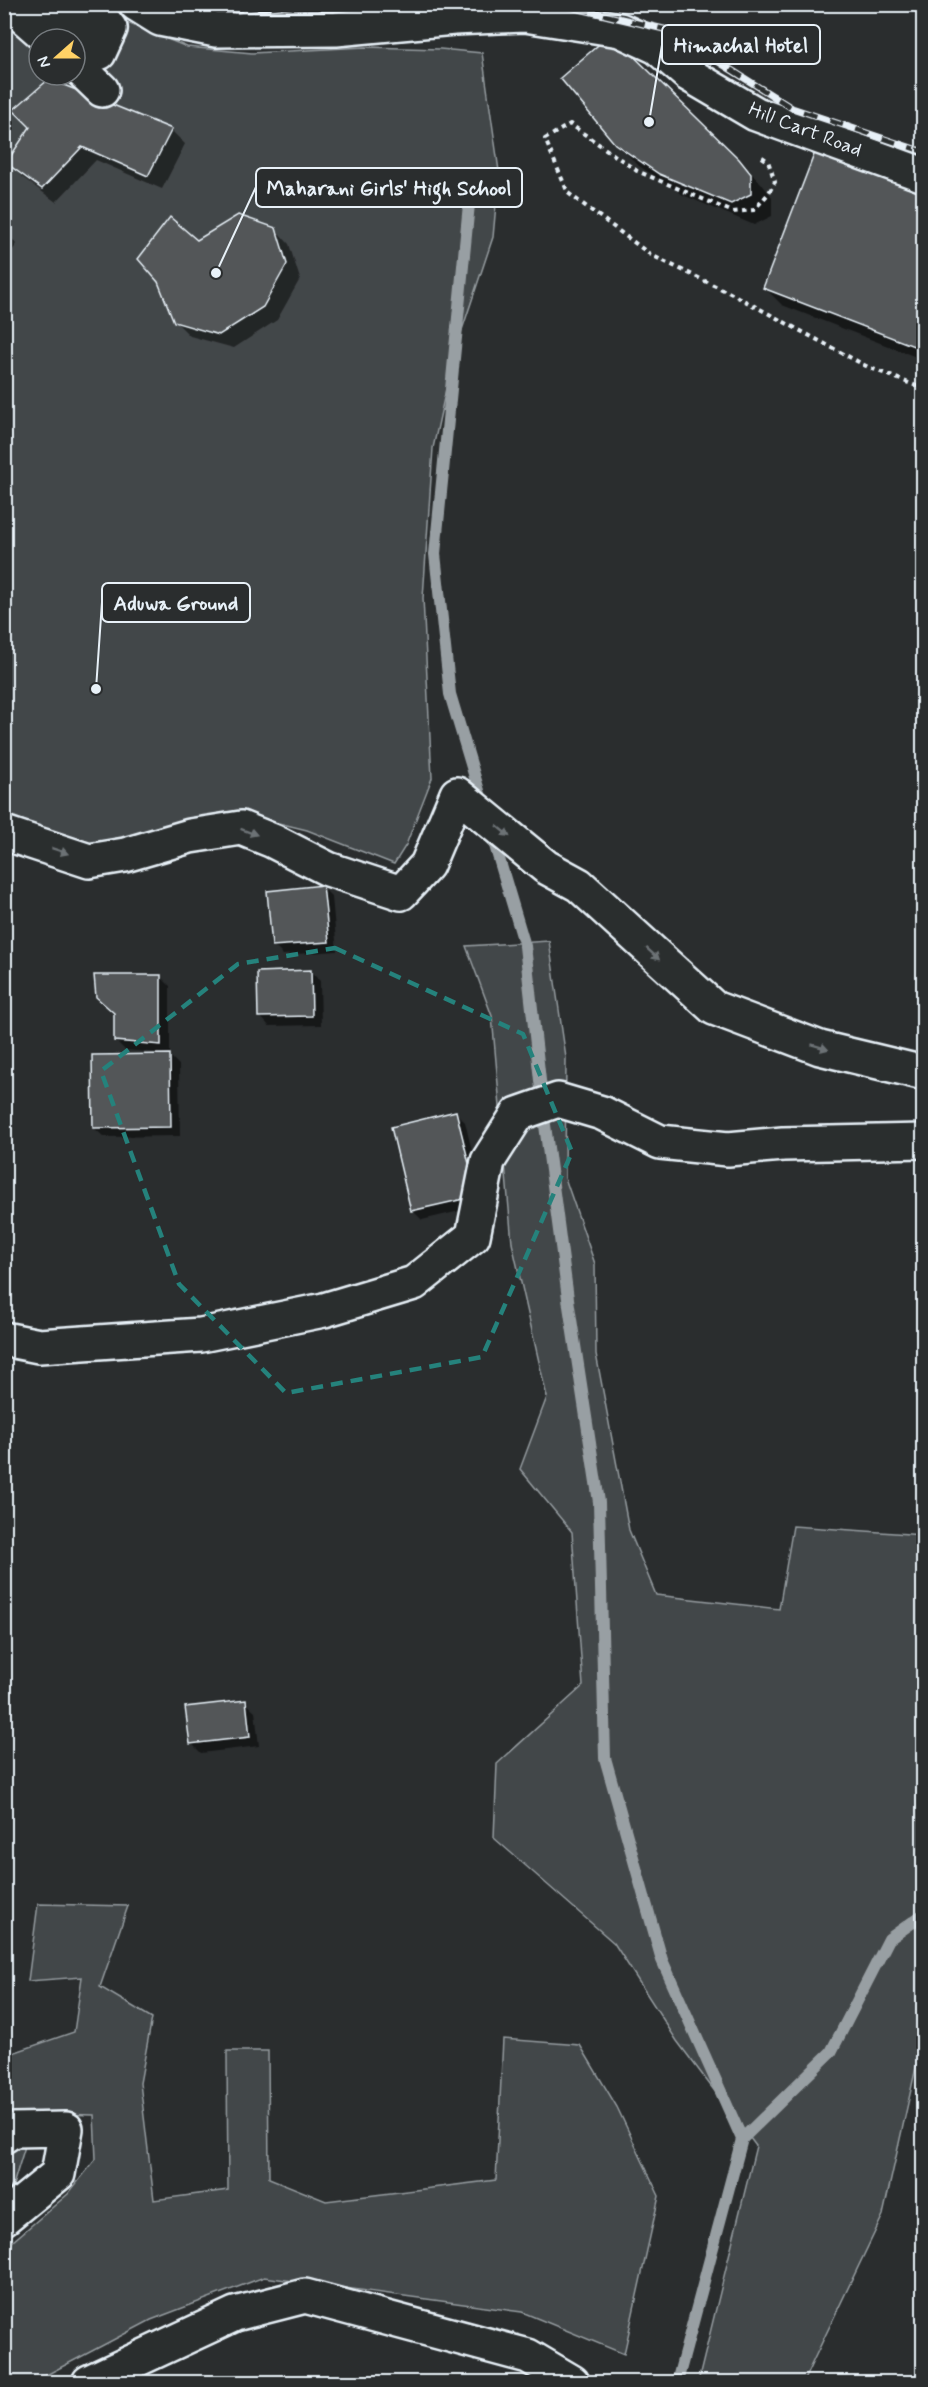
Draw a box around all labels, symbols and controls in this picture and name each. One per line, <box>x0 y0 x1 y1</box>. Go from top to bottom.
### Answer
callout: Himachal Hotel <box>662 25 820 64</box>
north arrow <box>27 27 87 87</box>
text: Himachal Hotel <box>674 32 808 60</box>
text: N <box>33 53 56 71</box>
street label: Hill Cart Road <box>744 96 866 164</box>
callout: Maharani Girls' High School <box>256 168 522 207</box>
text: Maharani Girls' High School <box>267 175 511 205</box>
callout: Aduwa Ground <box>102 583 250 622</box>
text: Aduwa Ground <box>114 590 238 618</box>
one-way arrow <box>495 824 511 837</box>
one-way arrow <box>240 827 258 837</box>
one-way arrow <box>51 847 69 857</box>
one-way arrow <box>645 947 660 960</box>
one-way arrow <box>811 1043 829 1052</box>

